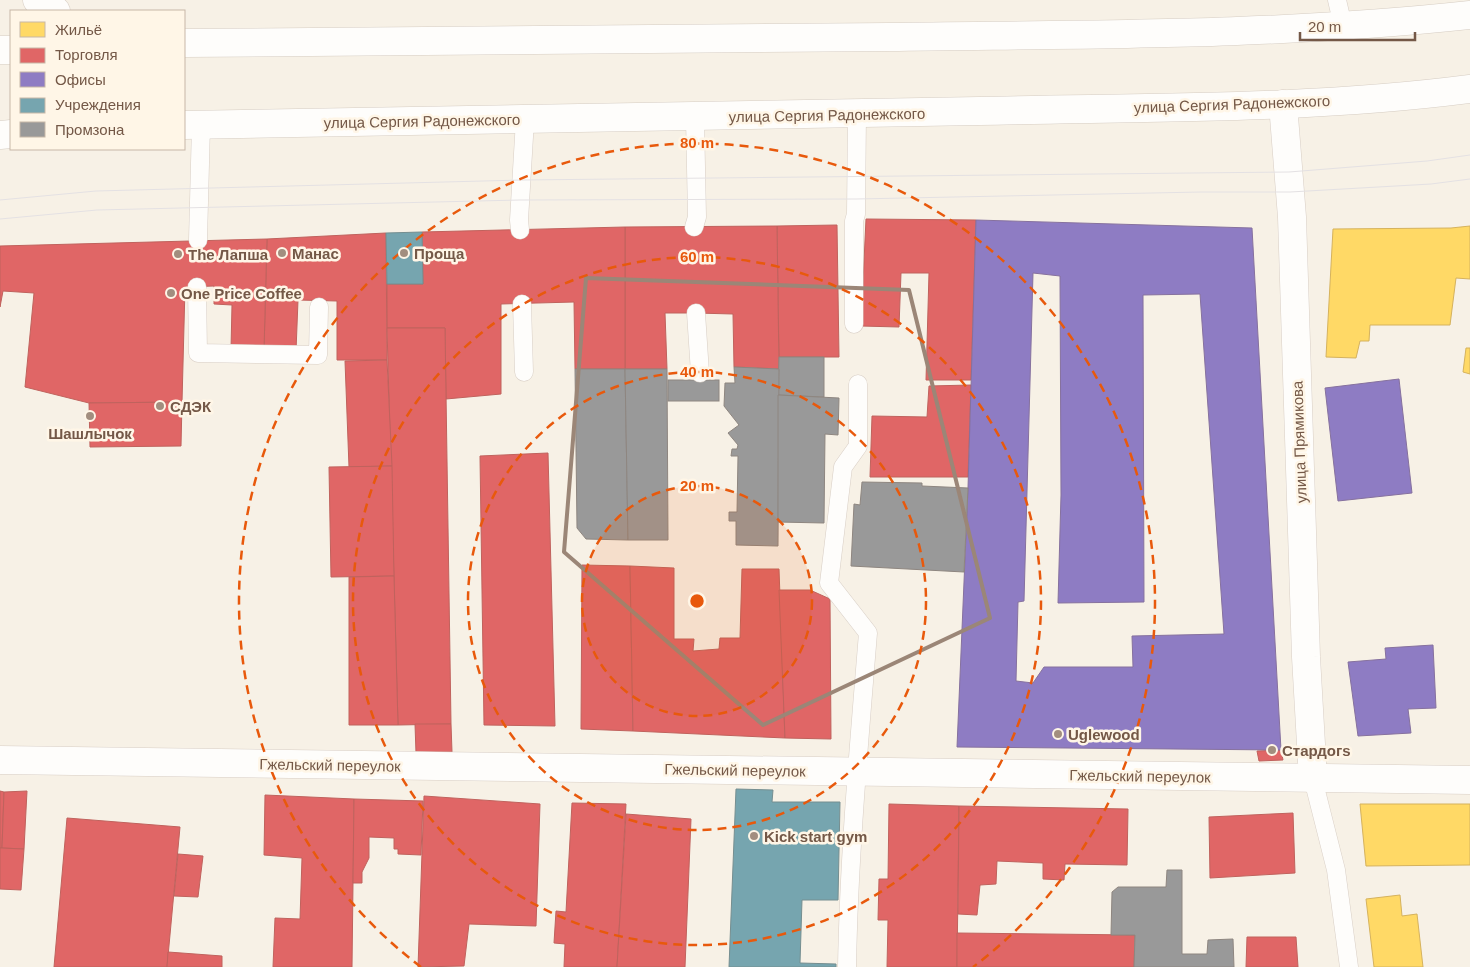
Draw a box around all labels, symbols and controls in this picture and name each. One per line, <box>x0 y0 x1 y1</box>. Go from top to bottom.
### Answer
legend <box>10 10 185 150</box>
scale bar <box>1300 10 1415 42</box>
text: 20 m <box>1308 18 1341 35</box>
text: Жильё <box>55 21 102 38</box>
text: Торговля <box>55 46 118 63</box>
text: Офисы <box>55 71 106 88</box>
street label: улица Сергия Радонежского <box>1133 92 1331 116</box>
text: Учреждения <box>55 96 141 113</box>
street label: улица Сергия Радонежского <box>729 105 925 125</box>
street label: улица Сергия Радонежского <box>324 111 520 131</box>
text: Промзона <box>55 121 125 138</box>
text: 80 m <box>680 134 714 151</box>
place label: Манас <box>292 245 339 262</box>
place label: Проща <box>414 245 465 262</box>
place label: The Лапша <box>188 246 269 263</box>
marker: Манас <box>276 247 288 259</box>
marker: Проща <box>398 247 410 259</box>
marker: The Лапша <box>172 248 184 260</box>
text: 60 m <box>680 248 714 265</box>
place label: One Price Coffee <box>181 285 302 302</box>
marker: One Price Coffee <box>165 287 177 299</box>
text: 40 m <box>680 363 714 380</box>
street label: улица Прямикова <box>1288 380 1310 503</box>
place label: СДЭК <box>170 398 212 415</box>
marker: СДЭК <box>154 400 166 412</box>
marker: Шашлычок <box>84 410 96 422</box>
place label: Шашлычок <box>48 425 132 442</box>
text: 20 m <box>680 477 714 494</box>
centre of rings <box>688 592 706 610</box>
place label: Uglewood <box>1068 726 1140 743</box>
marker: Uglewood <box>1052 728 1064 740</box>
place label: Стардогs <box>1282 742 1351 759</box>
marker: Стардогs <box>1266 744 1278 756</box>
street label: Гжельский переулок <box>259 755 401 775</box>
street label: Гжельский переулок <box>664 760 806 780</box>
street label: Гжельский переулок <box>1069 766 1211 786</box>
place label: Kick start gym <box>764 828 867 845</box>
marker: Kick start gym <box>748 830 760 842</box>

